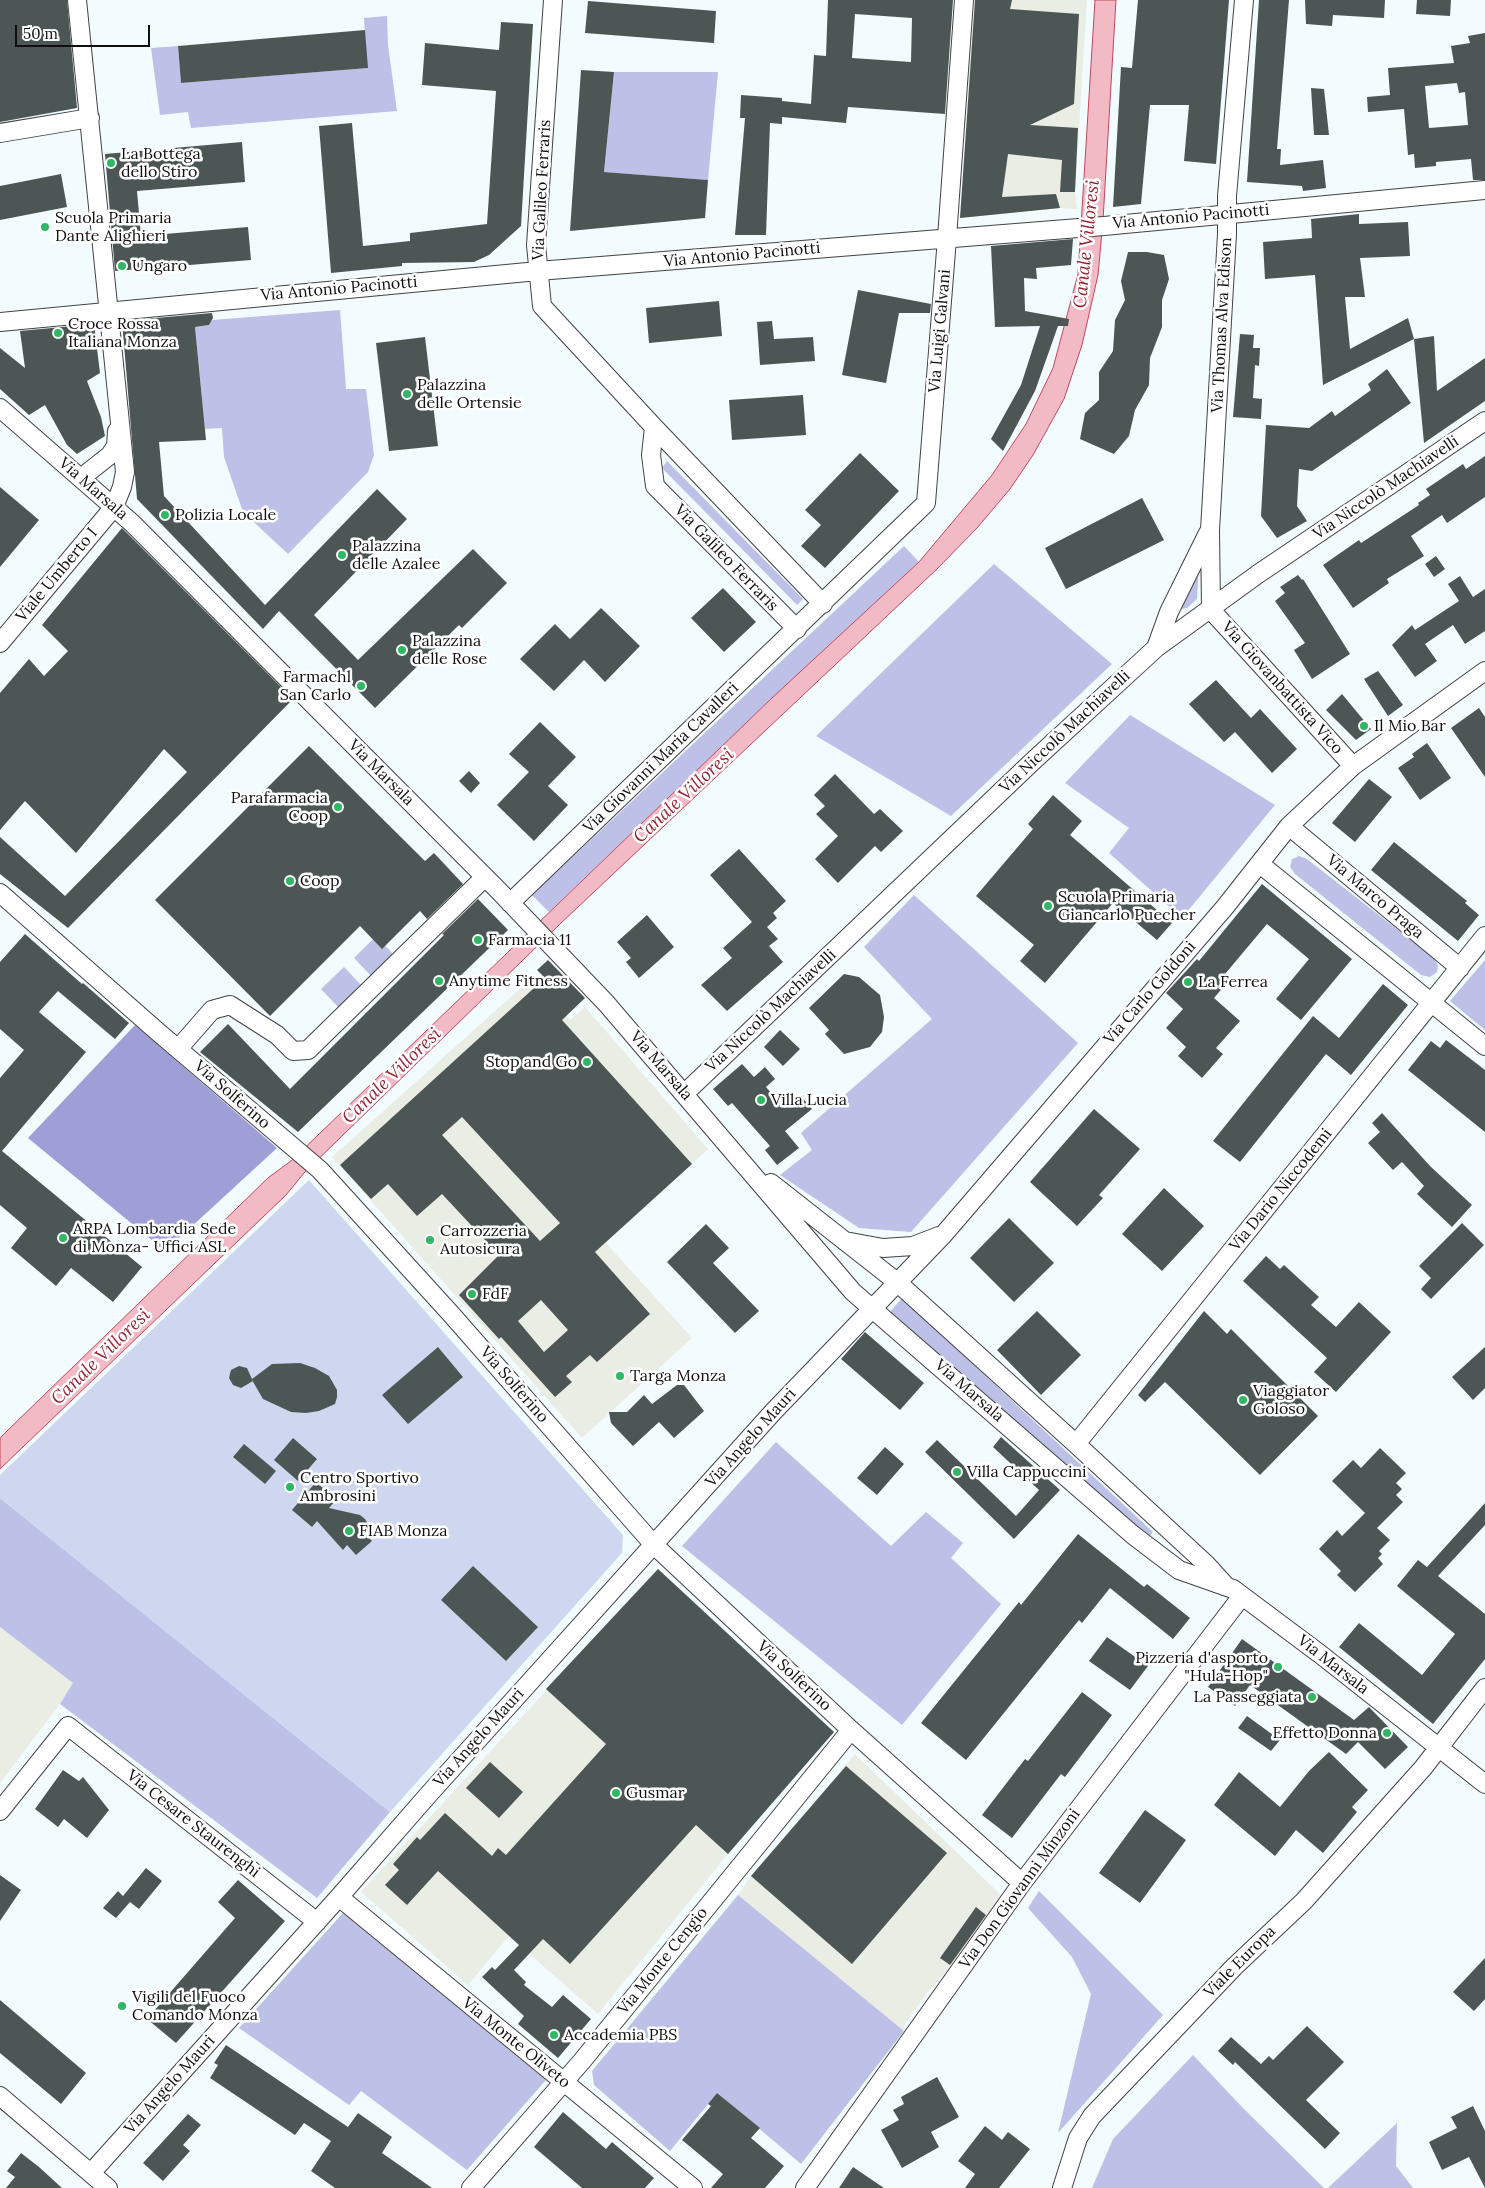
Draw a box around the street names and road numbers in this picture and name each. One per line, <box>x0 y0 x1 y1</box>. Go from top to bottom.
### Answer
street label: Via Galileo Ferraris <box>529 119 555 261</box>
street label: Via Antonio Pacinotti <box>1112 201 1270 233</box>
street label: Via Thomas Alva Edison <box>1208 237 1236 413</box>
street label: Via Antonio Pacinotti <box>663 239 821 271</box>
street label: Via Luigi Galvani <box>925 269 955 393</box>
street label: Via Antonio Pacinotti <box>260 273 418 305</box>
street label: Via Niccolò Machiavelli <box>1310 432 1462 544</box>
street label: Via Marsala <box>55 454 131 524</box>
street label: Via Galileo Ferraris <box>670 501 782 615</box>
street label: Viale Umberto I <box>12 524 102 626</box>
street label: Via Giovanbattista Vico <box>1217 618 1347 758</box>
street label: Via Niccolò Machiavelli <box>996 667 1134 797</box>
street label: Via Giovanni Maria Cavalleri <box>579 679 743 837</box>
street label: Via Marsala <box>344 736 418 810</box>
street label: Via Marco Praga <box>1323 851 1427 943</box>
street label: Via Carlo Goldoni <box>1100 937 1200 1049</box>
street label: Via Niccolò Machiavelli <box>702 946 840 1076</box>
street label: Via Marsala <box>626 1028 696 1104</box>
street label: Via Solferino <box>190 1057 274 1133</box>
street label: Via Dario Niccodemi <box>1226 1125 1336 1255</box>
street label: Via Solferino <box>476 1343 552 1427</box>
street label: Via Marsala <box>931 1356 1007 1426</box>
street label: Via Angelo Mauri <box>702 1385 800 1491</box>
street label: Via Marsala <box>1293 1631 1373 1699</box>
street label: Via Solferino <box>753 1637 835 1715</box>
street label: Via Angelo Mauri <box>430 1685 528 1791</box>
street label: Via Cesare Staurenghi <box>123 1766 263 1882</box>
street label: Via Don Giovanni Minzoni <box>955 1805 1085 1973</box>
street label: Via Monte Cengio <box>614 1904 712 2018</box>
street label: Viale Europa <box>1200 1922 1280 2002</box>
street label: Via Monte Oliveto <box>458 1994 574 2092</box>
street label: Via Angelo Mauri <box>121 2032 219 2138</box>

